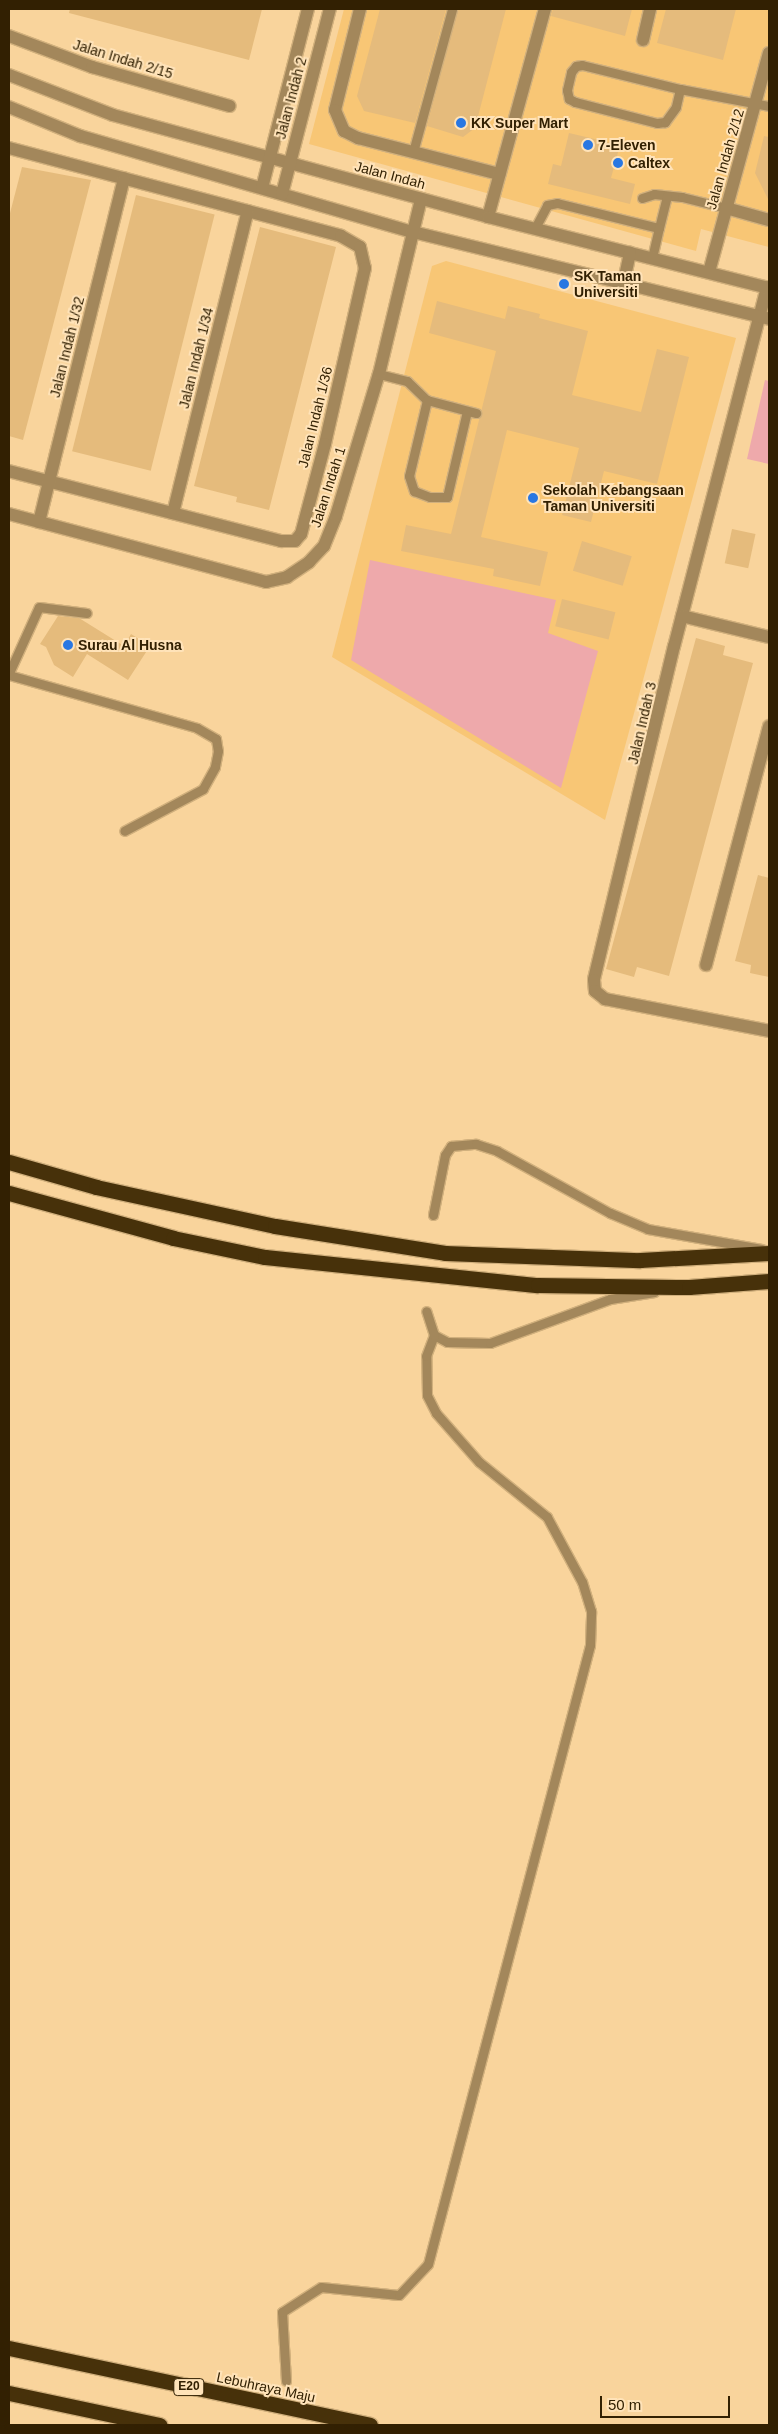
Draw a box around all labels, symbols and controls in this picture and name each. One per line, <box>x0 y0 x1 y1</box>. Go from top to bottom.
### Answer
street label: Jalan Indah 2/15 <box>71 36 175 82</box>
street label: Jalan Indah 2 <box>272 55 310 141</box>
street label: Jalan Indah 2/12 <box>703 107 747 211</box>
place label: KK Super Mart <box>471 115 568 131</box>
marker: KK Super Mart <box>455 117 467 129</box>
place label: 7-Eleven <box>598 137 656 153</box>
marker: 7-Eleven <box>582 139 594 151</box>
place label: Caltex <box>628 155 670 171</box>
marker: Caltex <box>612 157 624 169</box>
street label: Jalan Indah <box>353 158 427 192</box>
place label: SK Taman Universiti <box>574 268 641 300</box>
marker: SK Taman Universiti <box>558 278 570 290</box>
street label: Jalan Indah 1/32 <box>46 295 88 399</box>
street label: Jalan Indah 1/34 <box>175 306 217 410</box>
street label: Jalan Indah 1/36 <box>294 365 336 469</box>
street label: Jalan Indah 1 <box>307 444 349 530</box>
place label: Sekolah Kebangsaan Taman Universiti <box>543 482 684 514</box>
marker: Sekolah Kebangsaan Taman Universiti <box>527 492 539 504</box>
place label: Surau Al Husna <box>78 637 182 653</box>
marker: Surau Al Husna <box>62 639 74 651</box>
street label: Jalan Indah 3 <box>624 680 660 766</box>
street label: Lebuhraya Maju <box>215 2368 317 2406</box>
road number: E20 <box>173 2378 205 2396</box>
scale bar <box>603 2386 733 2418</box>
text: 50 m <box>608 2396 641 2413</box>

